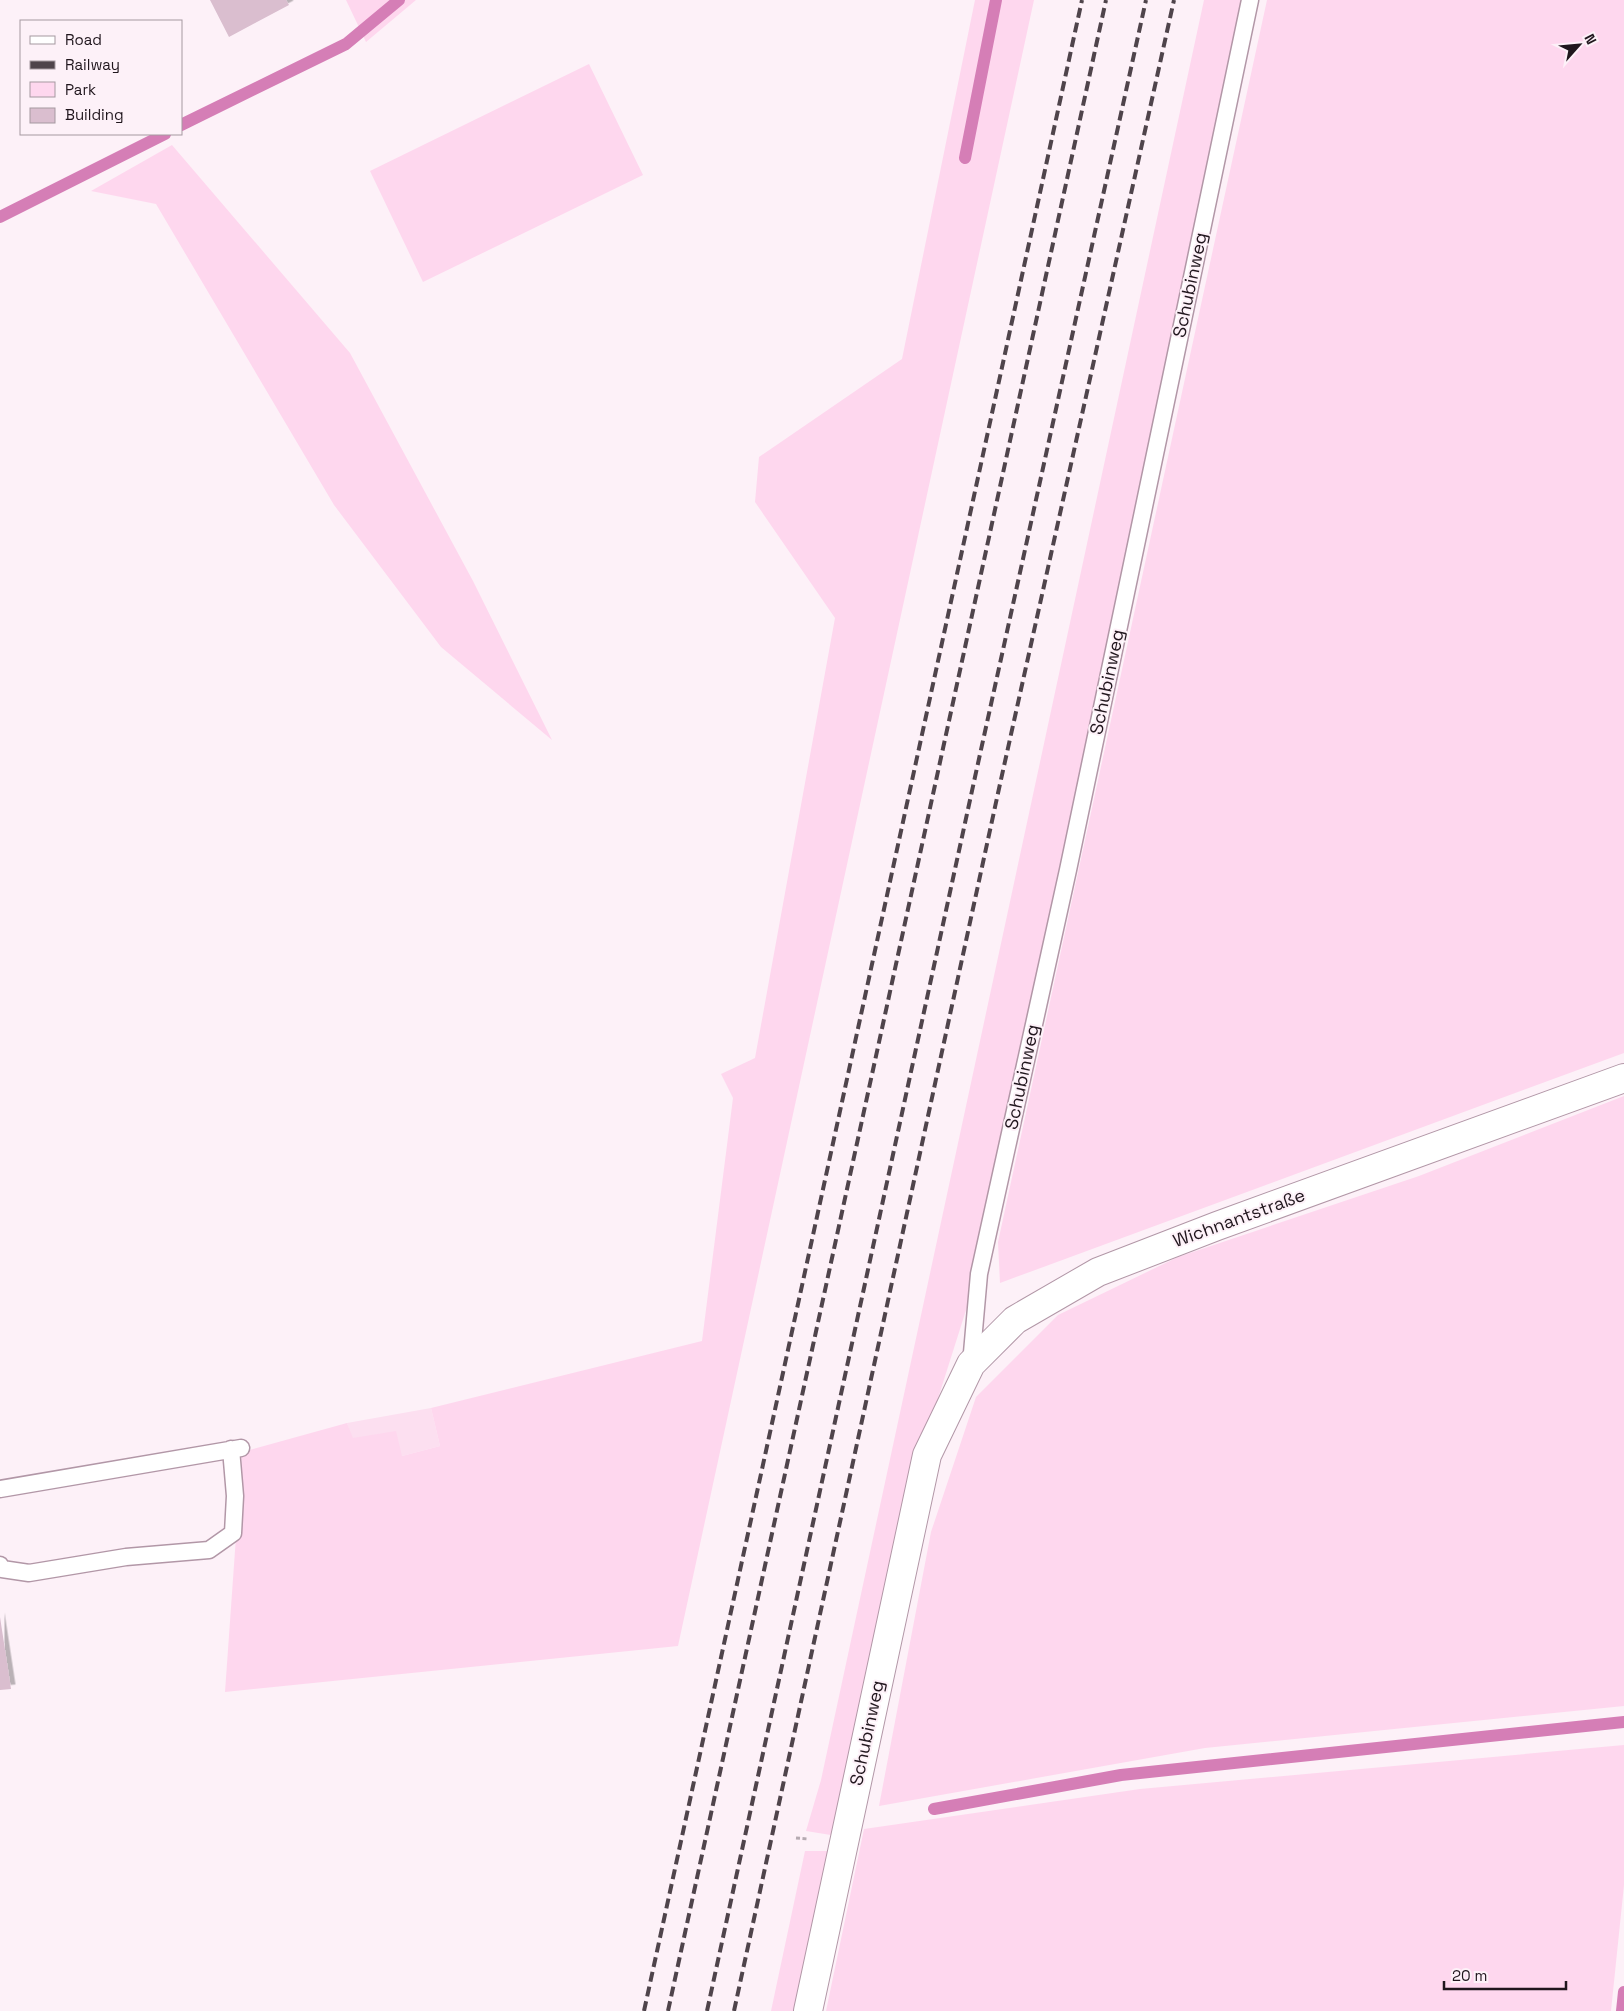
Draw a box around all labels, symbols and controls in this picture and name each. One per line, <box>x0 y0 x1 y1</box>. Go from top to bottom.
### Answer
legend <box>20 20 182 135</box>
north arrow <box>1554 20 1604 70</box>
text: Road <box>65 30 102 49</box>
text: N <box>1580 31 1601 47</box>
text: Railway <box>65 55 120 74</box>
text: Park <box>65 80 96 99</box>
text: Building <box>65 105 124 124</box>
street label: Schubinweg <box>1167 230 1212 340</box>
street label: Schubinweg <box>1084 627 1129 737</box>
street label: Schubinweg <box>999 1022 1044 1132</box>
street label: Wichnantstraße <box>1170 1183 1308 1252</box>
street label: Schubinweg <box>844 1678 889 1788</box>
scale bar <box>1444 1958 1566 1990</box>
text: 20 m <box>1452 1966 1487 1985</box>

